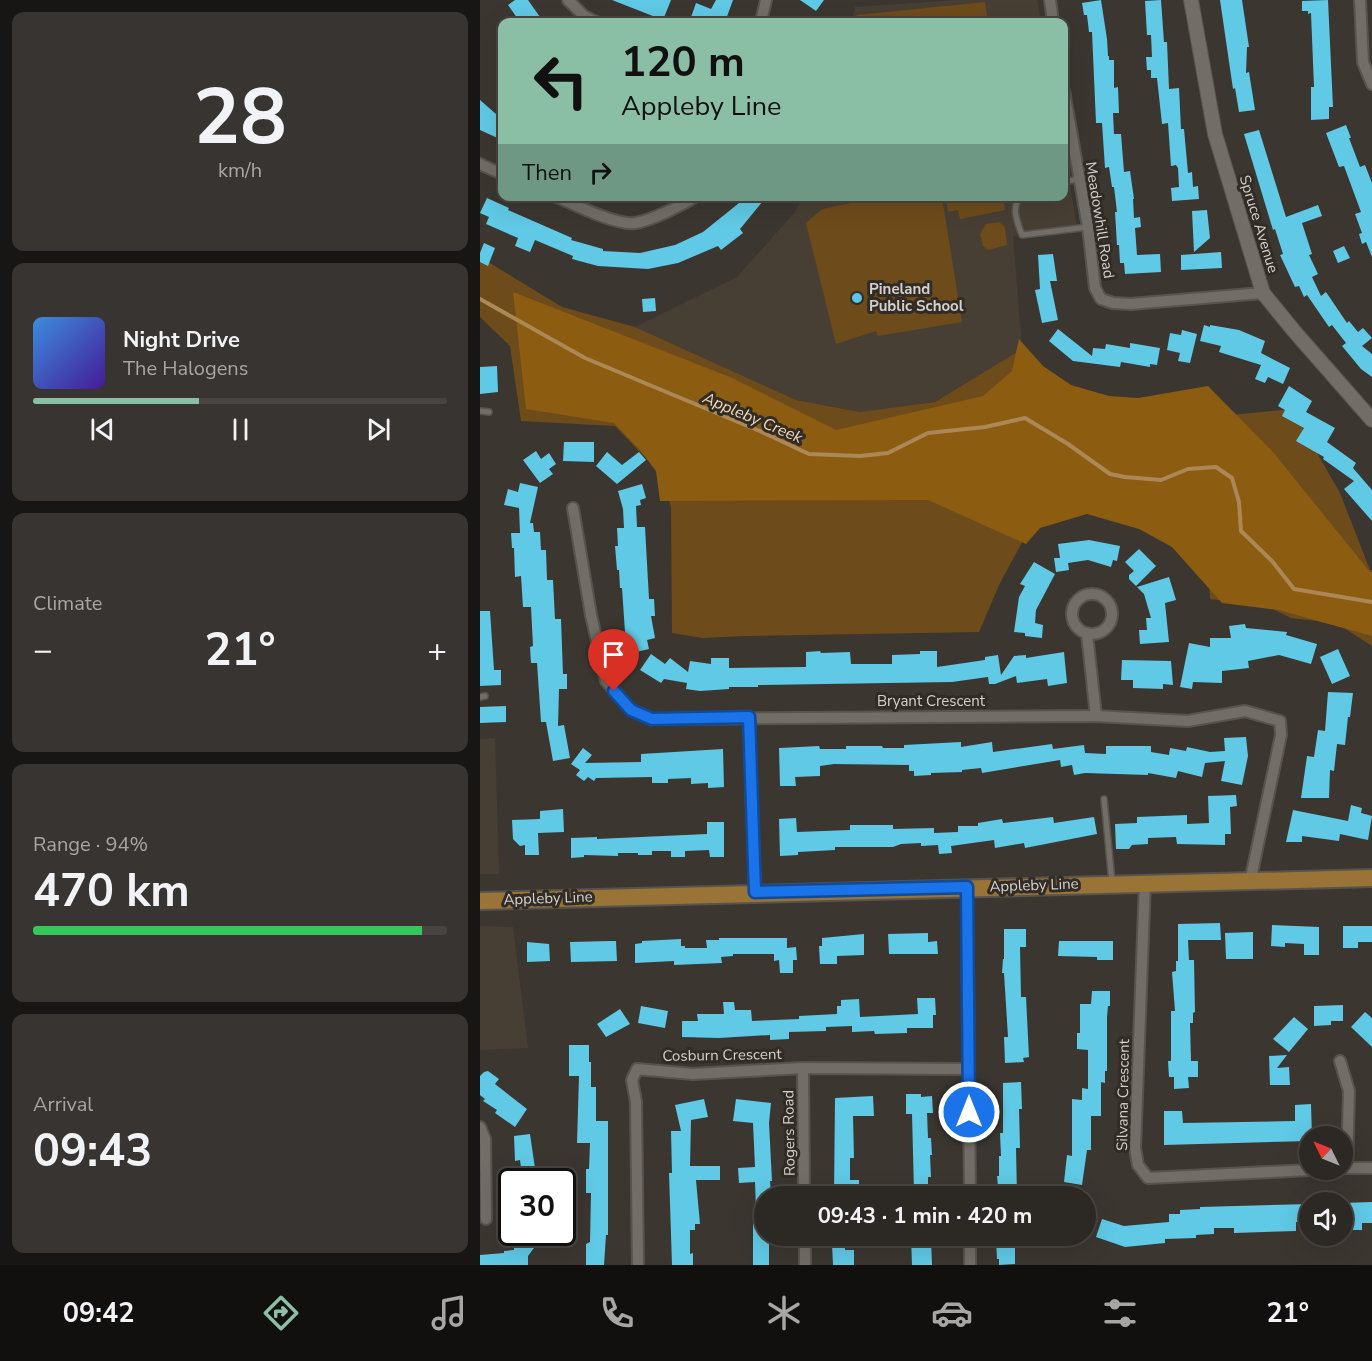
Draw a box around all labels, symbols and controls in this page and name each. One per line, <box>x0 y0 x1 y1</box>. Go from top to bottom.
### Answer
text: 120 m <box>621 34 745 91</box>
icon: left <box>522 42 600 120</box>
text: 28 <box>193 64 287 171</box>
text: Appleby Line <box>621 88 781 125</box>
icon: right <box>584 156 617 189</box>
text: km/h <box>218 157 262 184</box>
text: Then <box>522 158 572 188</box>
street label: Meadowhill Road <box>1081 160 1119 280</box>
street label: Spruce Avenue <box>1235 173 1283 275</box>
place label: Pineland Public School <box>869 279 964 316</box>
marker: Pineland Public School <box>850 291 864 305</box>
text: Night Drive <box>123 325 240 355</box>
text: The Halogens <box>123 355 248 382</box>
water label: Appleby Creek <box>698 387 807 449</box>
icon: previous <box>86 413 119 446</box>
icon: pause <box>224 413 257 446</box>
icon: next <box>362 413 395 446</box>
text: Climate <box>33 590 102 617</box>
text: 21° <box>204 620 276 681</box>
text: − <box>33 628 53 673</box>
text: + <box>427 628 447 673</box>
pin <box>588 629 639 691</box>
icon: arrive <box>597 638 630 671</box>
street label: Bryant Crescent <box>877 691 986 711</box>
text: Range · 94% <box>33 831 148 858</box>
text: 470 km <box>33 861 190 922</box>
street label: Appleby Line <box>989 873 1079 897</box>
street label: Appleby Line <box>503 886 593 910</box>
street label: Silvana Crescent <box>1112 1038 1134 1151</box>
street label: Cosburn Crescent <box>662 1044 782 1066</box>
position arrow <box>937 1080 1001 1144</box>
street label: Rogers Road <box>778 1090 800 1176</box>
text: Arrival <box>33 1091 93 1118</box>
text: 09:43 <box>33 1121 152 1182</box>
north arrow <box>1299 1126 1353 1180</box>
map controls <box>1299 1126 1353 1246</box>
speed limit sign: 30 <box>498 1168 576 1246</box>
button: sound <box>1299 1192 1353 1246</box>
text: 09:43 · 1 min · 420 m <box>818 1201 1032 1231</box>
icon: directions <box>260 1292 302 1334</box>
icon: music <box>428 1292 470 1334</box>
icon: phone <box>596 1292 638 1334</box>
icon: climate <box>763 1292 805 1334</box>
icon: car <box>931 1292 973 1334</box>
icon: filters <box>1099 1292 1141 1334</box>
text: 09:42 <box>63 1295 134 1332</box>
text: 21° <box>1266 1295 1309 1332</box>

